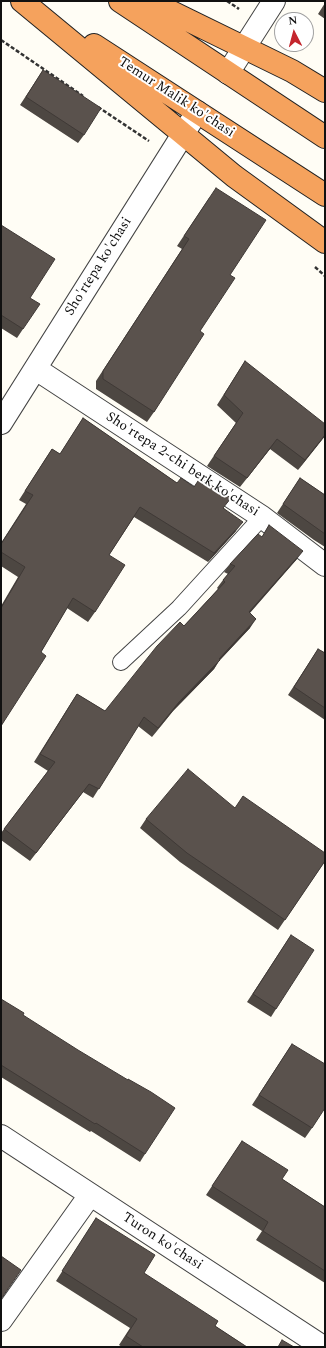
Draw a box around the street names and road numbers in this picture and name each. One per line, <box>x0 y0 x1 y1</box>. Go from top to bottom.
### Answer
street label: Temur Malik ko'chasi <box>115 54 237 142</box>
street label: Sho'rtepa ko'chasi <box>62 215 136 319</box>
street label: Sho'rtepa 2-chi berk ko'chasi <box>102 409 262 521</box>
street label: Turon ko'chasi <box>119 1210 205 1274</box>

